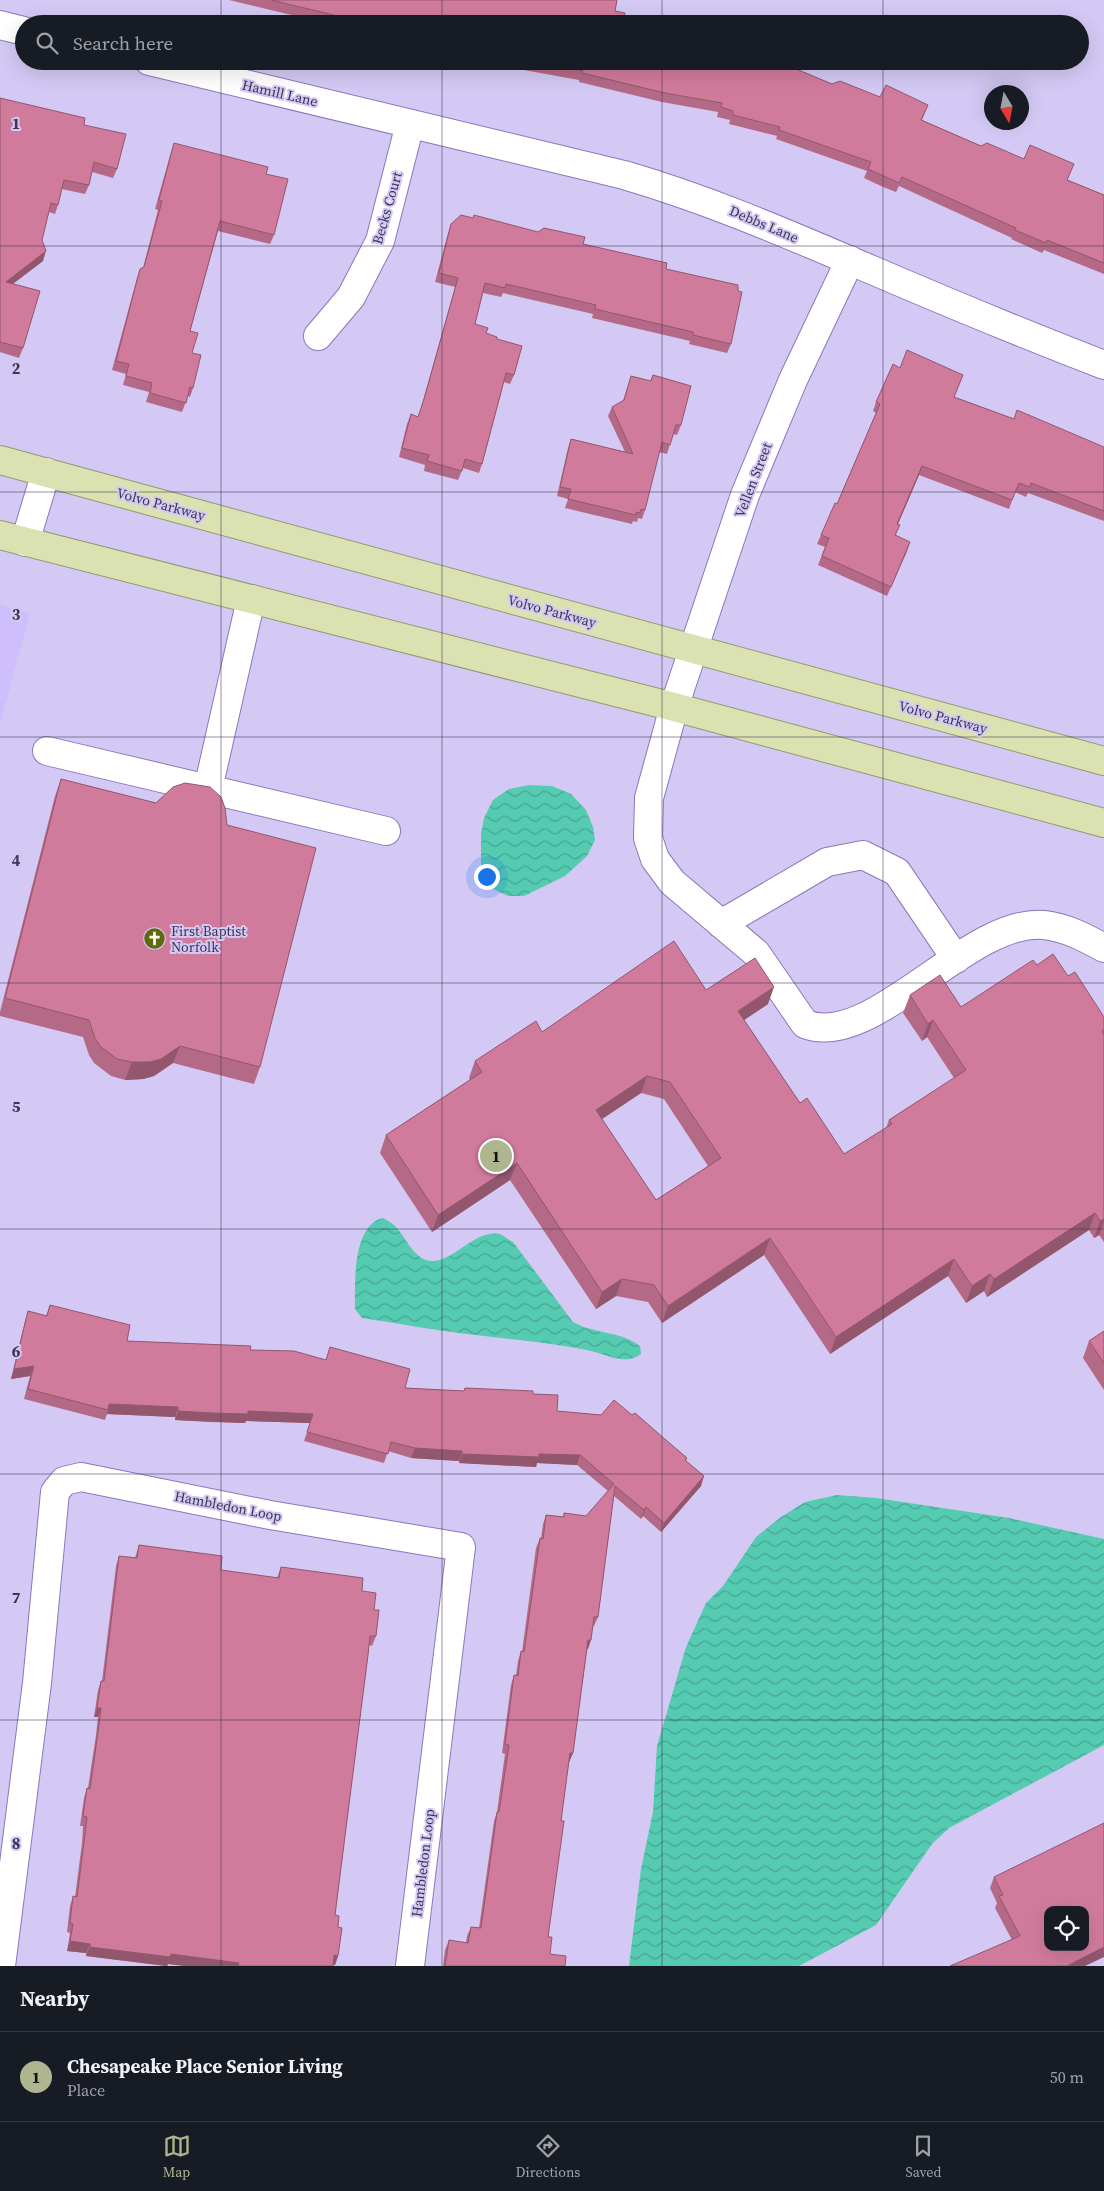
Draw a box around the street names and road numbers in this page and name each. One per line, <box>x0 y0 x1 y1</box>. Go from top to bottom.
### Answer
street label: Hamill Lane <box>240 75 320 111</box>
street label: Becks Court <box>367 169 407 247</box>
street label: Debbs Lane <box>726 200 802 248</box>
street label: Vellen Street <box>730 439 777 520</box>
street label: Volvo Parkway <box>114 483 208 526</box>
street label: Volvo Parkway <box>505 590 599 633</box>
street label: Volvo Parkway <box>896 696 990 739</box>
street label: Hambledon Loop <box>173 1486 283 1526</box>
street label: Hambledon Loop <box>406 1808 440 1918</box>

